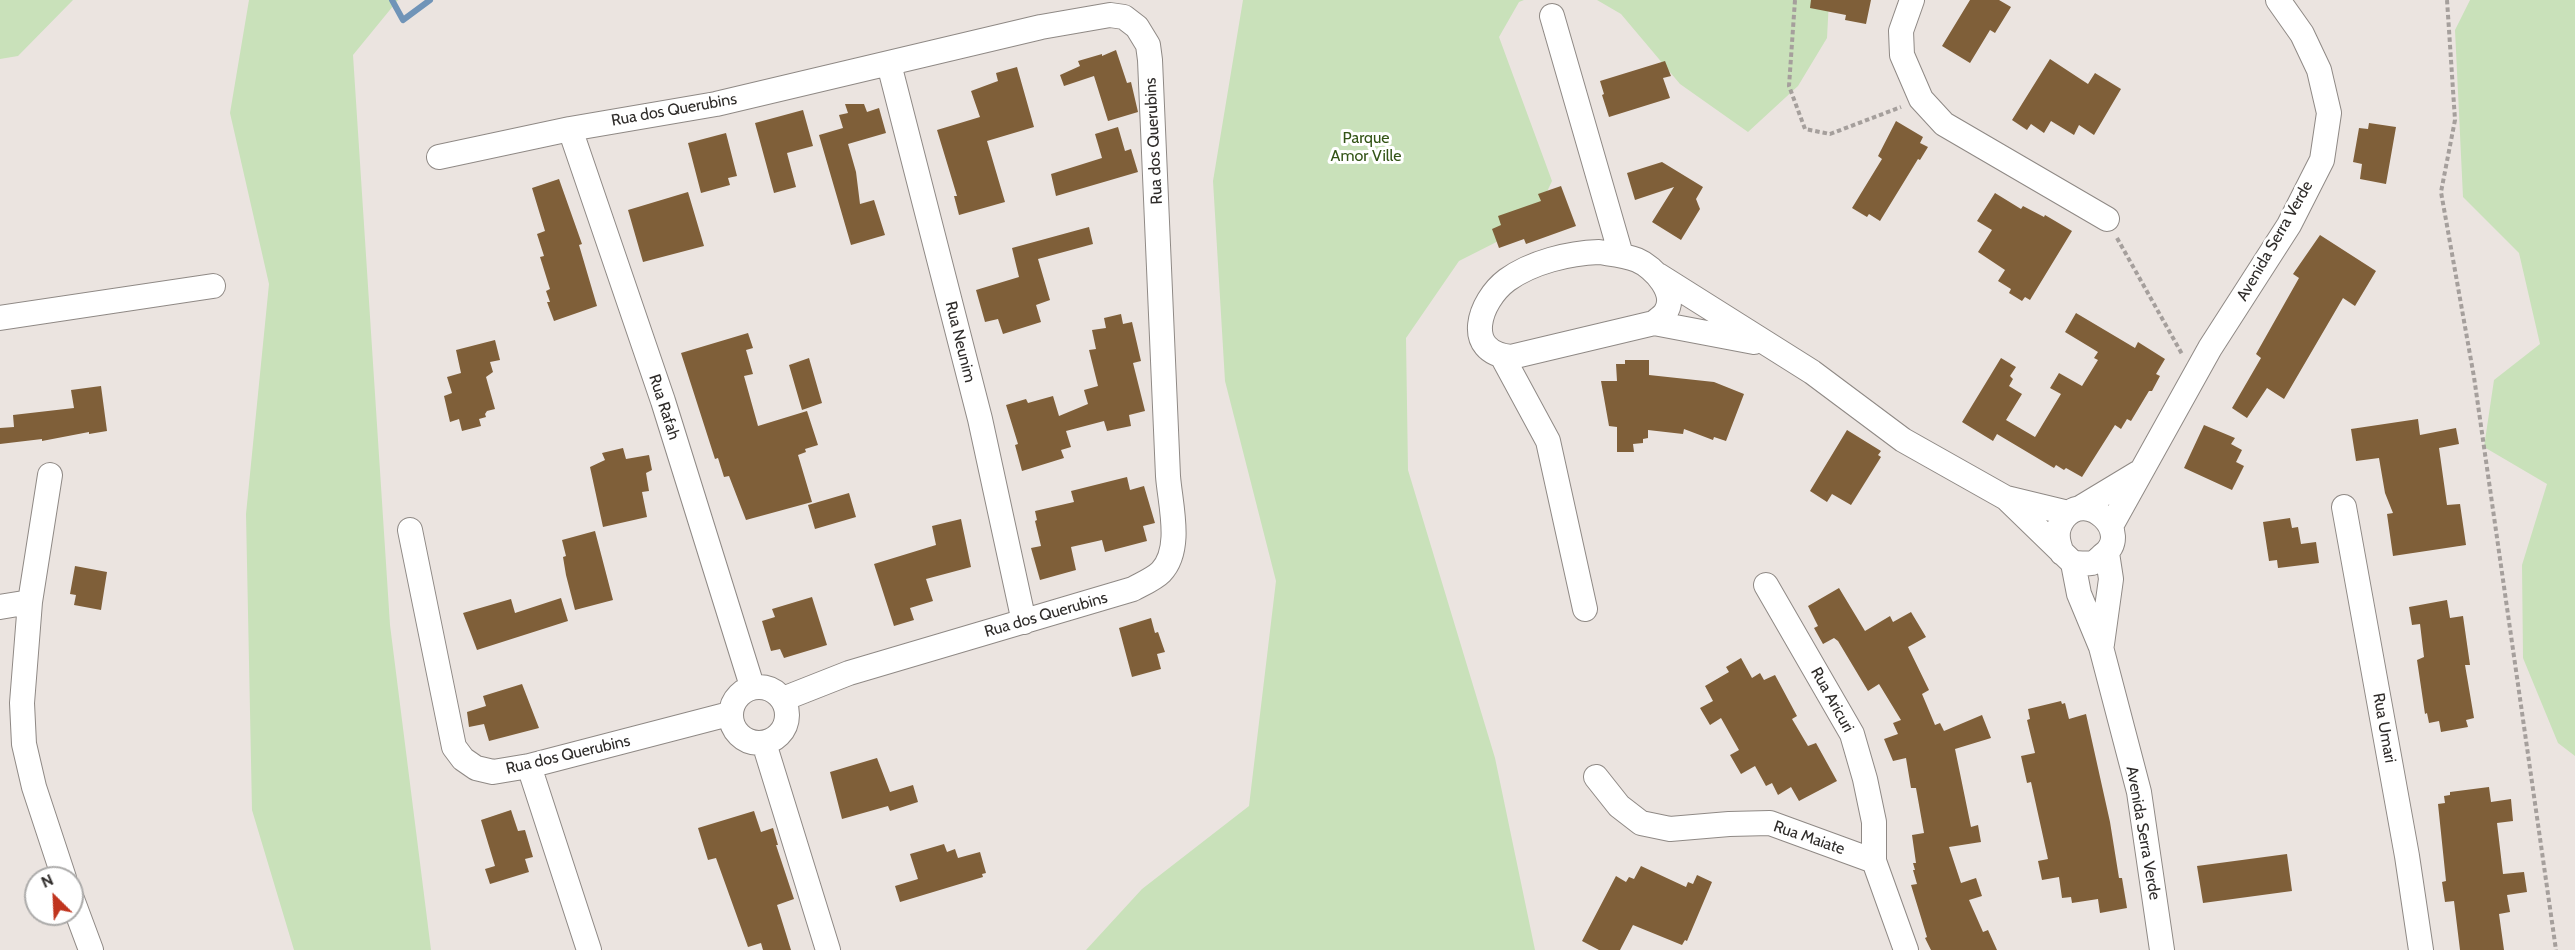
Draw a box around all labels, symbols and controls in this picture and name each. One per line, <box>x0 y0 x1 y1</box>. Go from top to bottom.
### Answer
street label: Rua dos Querubins <box>1141 77 1167 205</box>
street label: Rua dos Querubins <box>610 90 738 130</box>
park label: Parque Amor Ville <box>1331 128 1401 166</box>
street label: Avenida Serra Verde <box>2233 178 2317 304</box>
street label: Rua Neunim <box>941 299 979 385</box>
street label: Rua Rafah <box>644 372 684 442</box>
street label: Rua dos Querubins <box>982 588 1110 642</box>
street label: Rua Aricuri <box>1806 664 1858 736</box>
street label: Rua Umari <box>2368 692 2400 764</box>
street label: Rua dos Querubins <box>504 731 632 779</box>
street label: Avenida Serra Verde <box>2122 765 2164 901</box>
street label: Rua Maiate <box>1771 817 1847 859</box>
north arrow <box>24 866 84 926</box>
text: N <box>38 870 56 892</box>

